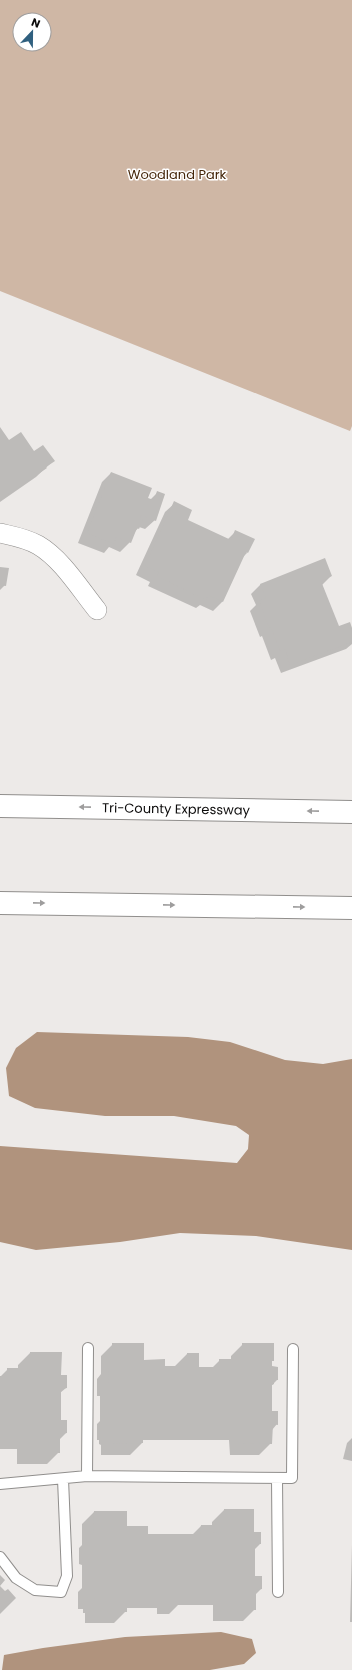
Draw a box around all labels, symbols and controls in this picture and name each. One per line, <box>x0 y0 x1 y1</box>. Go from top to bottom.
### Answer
north arrow <box>12 12 52 52</box>
text: N <box>29 14 43 32</box>
park label: Woodland Park <box>128 165 227 184</box>
street label: Tri-County Expressway <box>102 798 251 820</box>
one-way arrow <box>78 804 91 810</box>
one-way arrow <box>306 808 319 814</box>
one-way arrow <box>33 900 45 907</box>
one-way arrow <box>163 902 176 908</box>
one-way arrow <box>293 904 306 910</box>

